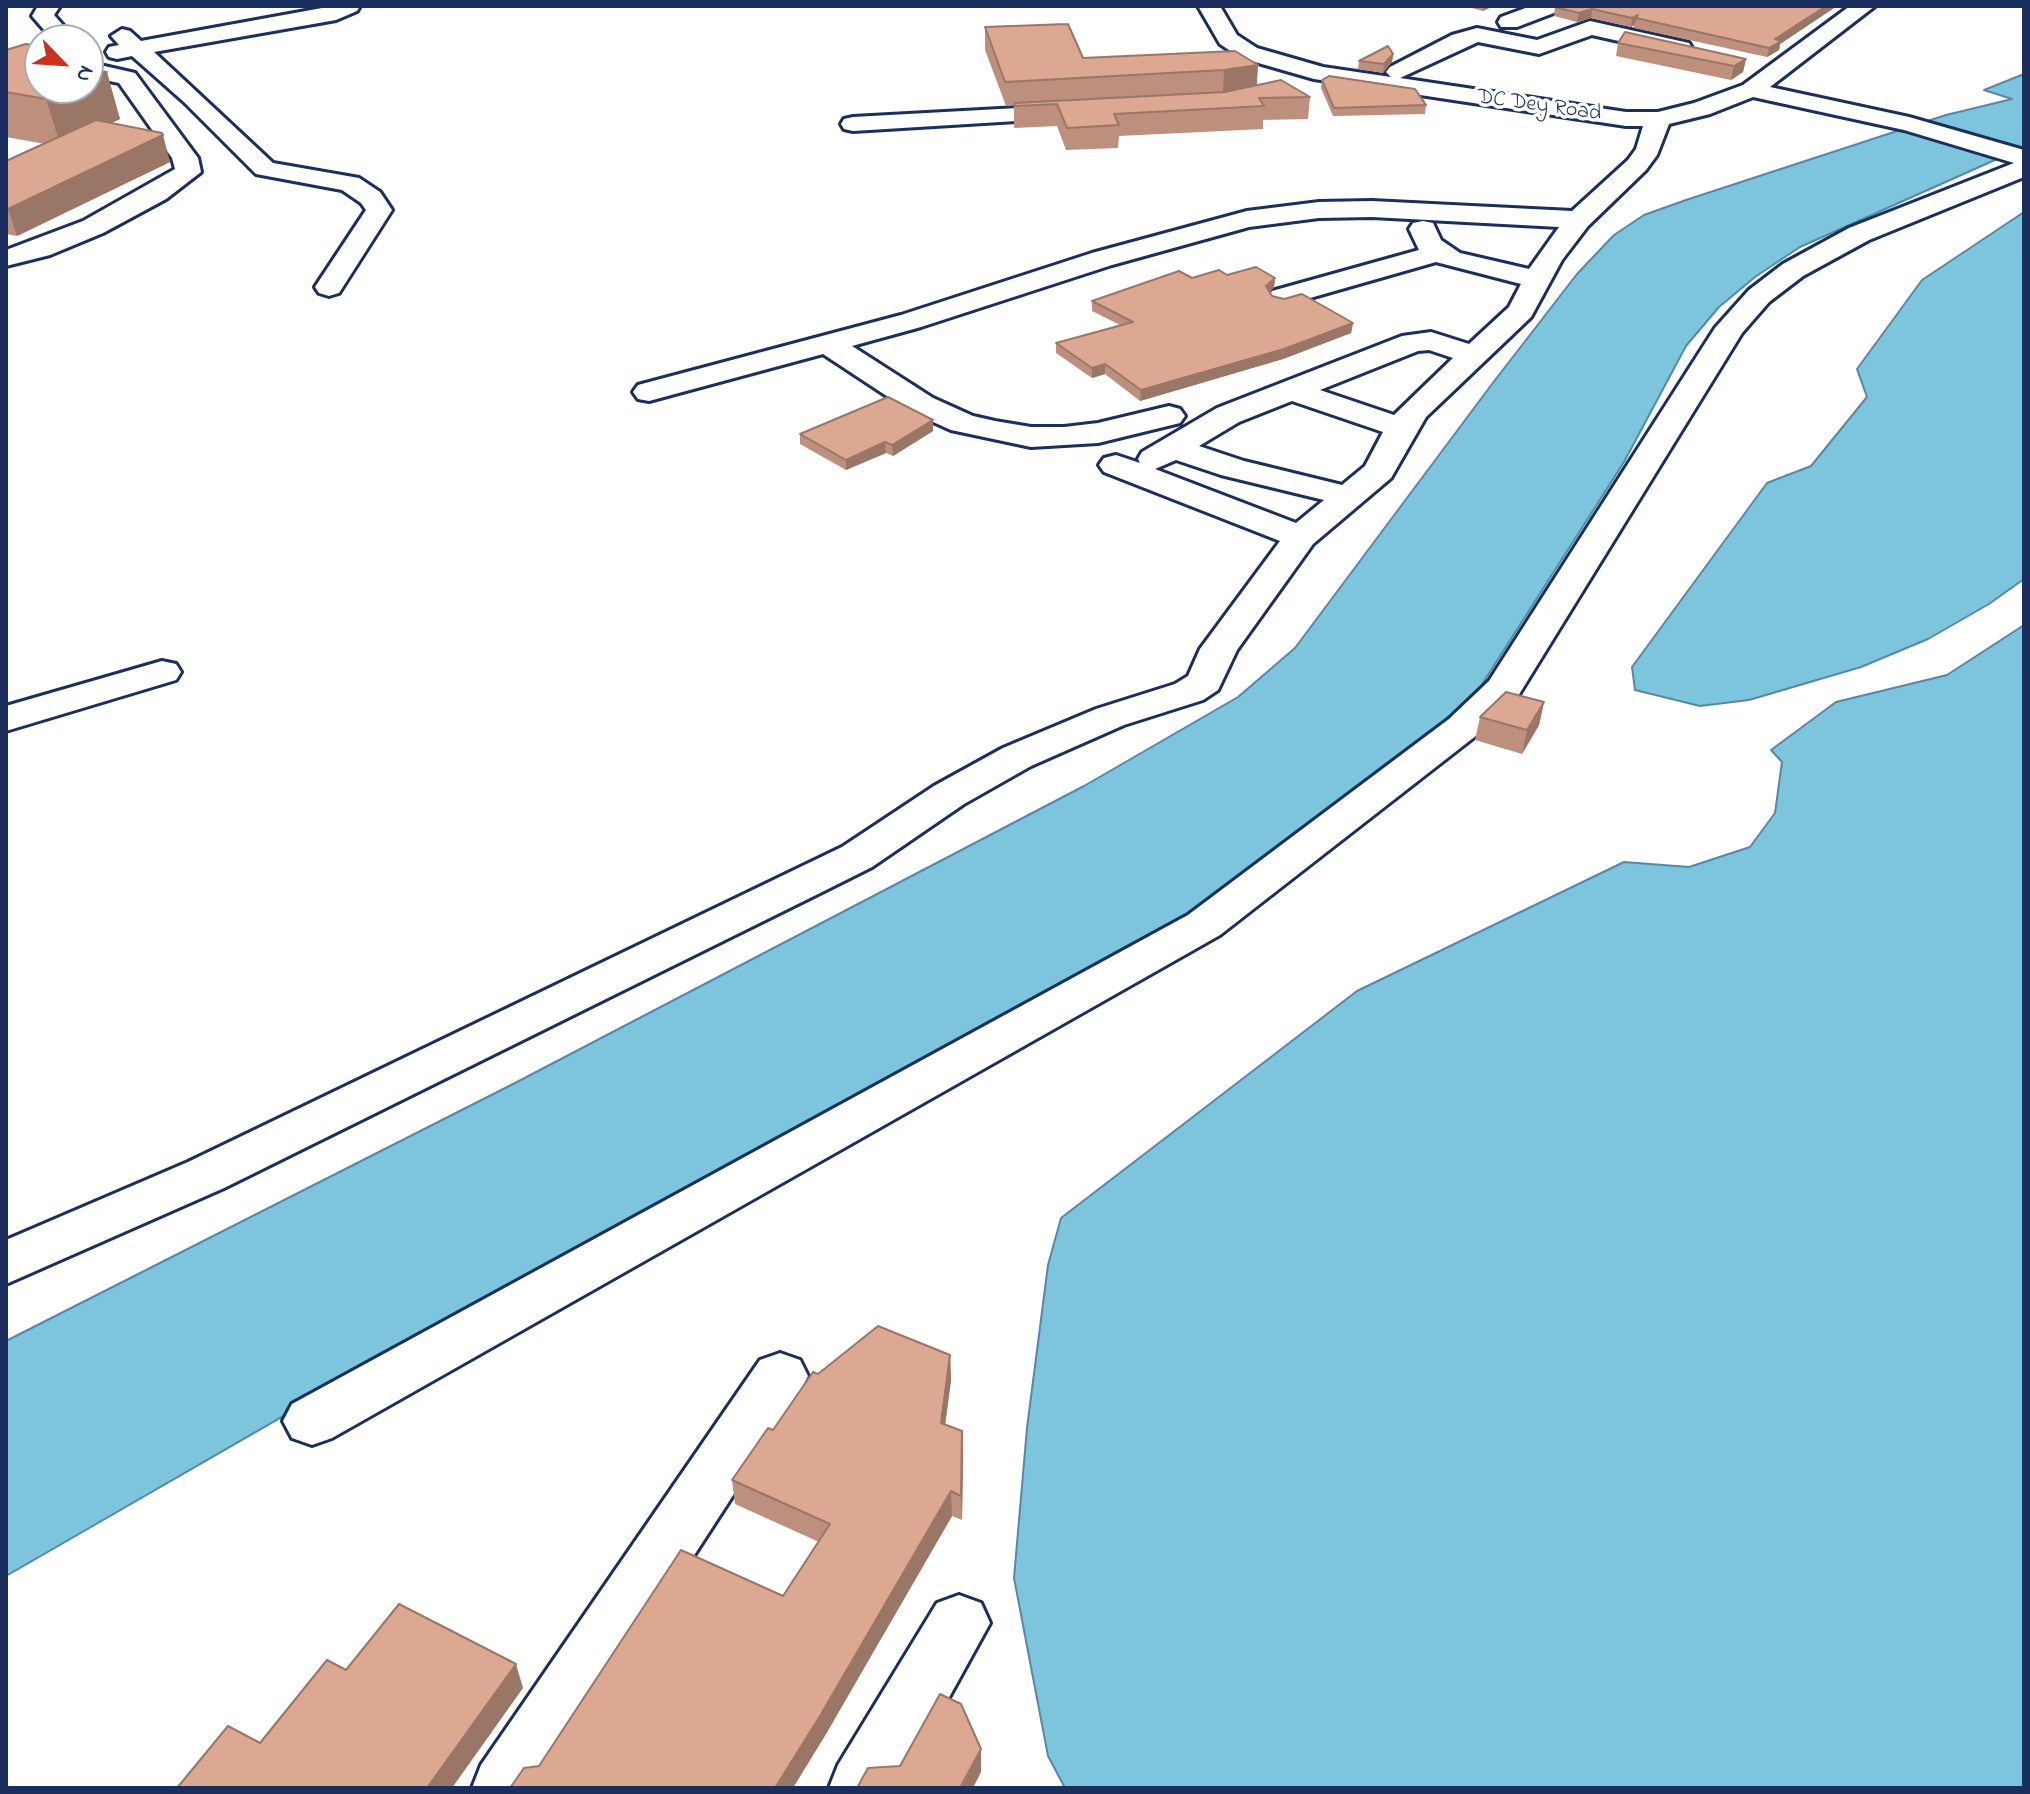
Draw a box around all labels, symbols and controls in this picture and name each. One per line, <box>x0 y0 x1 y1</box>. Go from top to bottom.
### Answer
north arrow <box>24 24 104 104</box>
text: N <box>66 60 102 87</box>
street label: DC Dey Road <box>1475 85 1603 129</box>

